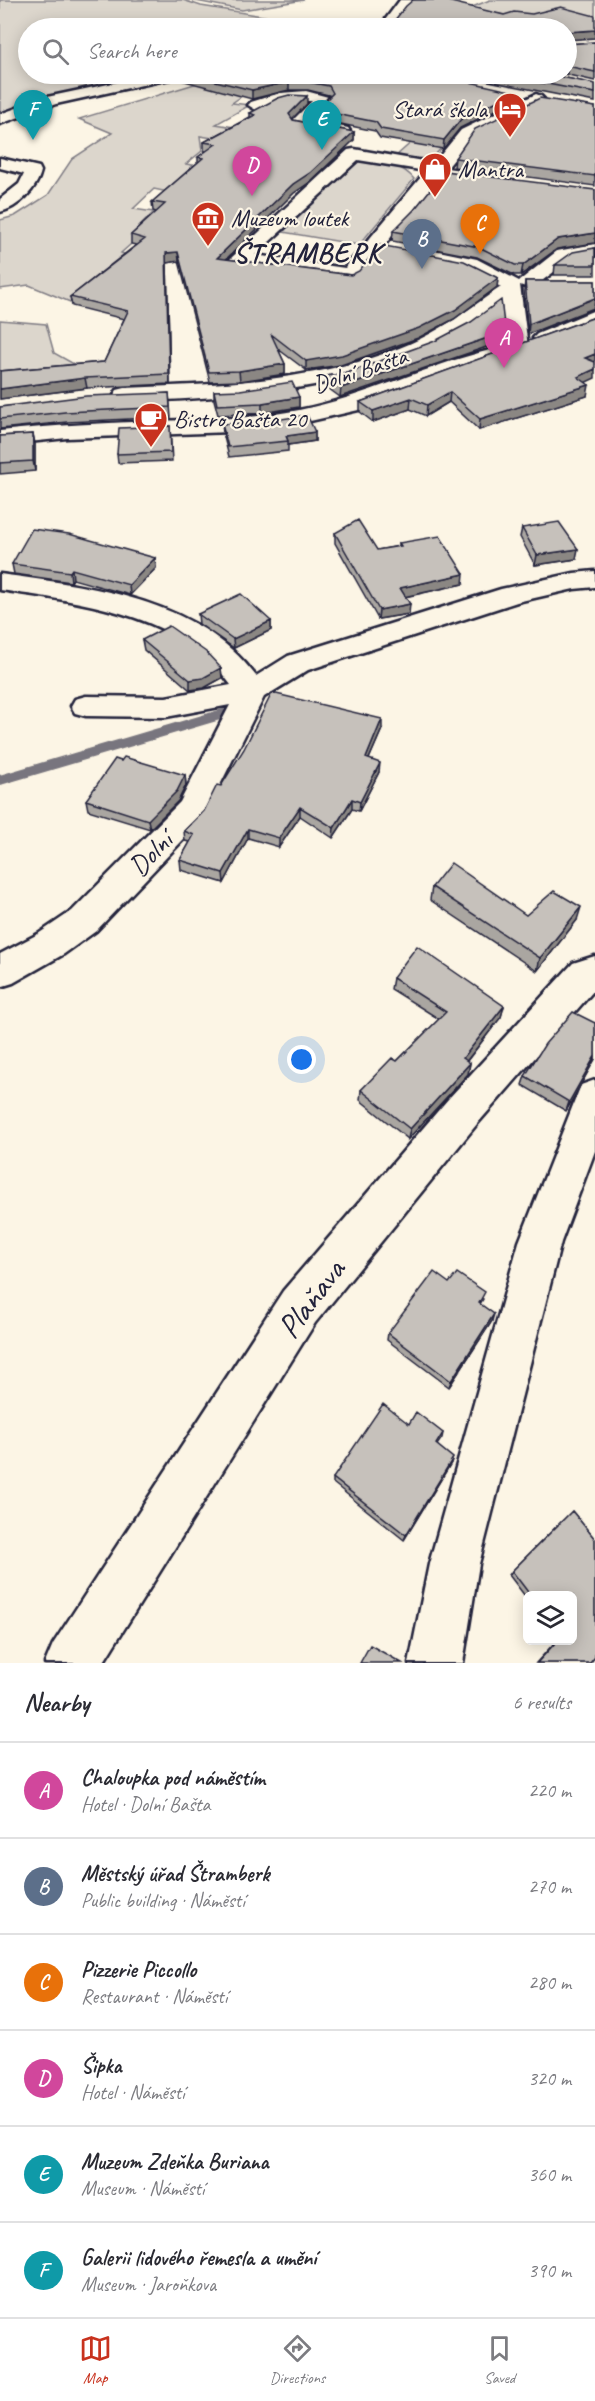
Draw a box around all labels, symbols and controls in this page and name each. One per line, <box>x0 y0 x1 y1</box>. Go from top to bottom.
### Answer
search box <box>18 18 577 84</box>
icon: search <box>39 35 72 68</box>
text: Search here <box>87 37 177 65</box>
pin: F <box>14 90 52 140</box>
hotel icon: Stará škola <box>492 91 528 138</box>
place label: Stará škola <box>392 94 488 124</box>
pin: E <box>302 100 342 150</box>
pin: D <box>232 146 272 196</box>
shop icon: Mantra <box>417 151 453 198</box>
place label: Mantra <box>458 154 524 184</box>
museum icon: Muzeum loutek <box>190 200 226 247</box>
place label: Muzeum loutek <box>231 203 351 233</box>
pin: C <box>460 204 500 254</box>
pin: B <box>402 220 442 269</box>
district label: ŠTRAMBERK <box>234 235 387 270</box>
pin: A <box>484 318 524 368</box>
street label: Dolní Bašta <box>309 340 412 399</box>
cafe icon: Bistro Bašta 20 <box>133 401 169 448</box>
place label: Bistro Bašta 20 <box>174 404 309 434</box>
street label: Dolní <box>121 819 184 883</box>
your location <box>287 1045 316 1074</box>
street label: Plaňava <box>267 1249 355 1347</box>
map controls <box>523 1591 577 1645</box>
button: layers <box>523 1591 577 1645</box>
text: Nearby <box>24 1686 89 1719</box>
text: 6 results <box>512 1690 571 1715</box>
text: Chaloupka pod náměstím <box>81 1764 265 1792</box>
text: A <box>38 1778 49 1803</box>
text: 220 m <box>528 1778 571 1803</box>
text: Hotel · Dolní Bašta <box>81 1792 210 1817</box>
text: Městský úřad Štramberk <box>81 1860 269 1888</box>
text: B <box>38 1874 49 1899</box>
text: 270 m <box>528 1874 571 1899</box>
text: Public building · Náměstí <box>81 1888 245 1913</box>
text: Pizzerie Piccollo <box>81 1956 196 1984</box>
text: C <box>39 1970 48 1995</box>
text: 280 m <box>528 1970 571 1995</box>
text: Restaurant · Náměstí <box>81 1984 227 2009</box>
text: Šipka <box>81 2052 122 2080</box>
text: D <box>38 2066 49 2091</box>
text: 320 m <box>528 2066 571 2091</box>
text: Hotel · Náměstí <box>81 2080 185 2105</box>
text: Muzeum Zdeňka Buriana <box>81 2148 269 2176</box>
text: E <box>38 2162 49 2187</box>
text: 360 m <box>528 2162 571 2187</box>
text: Museum · Náměstí <box>81 2176 205 2201</box>
text: Galerii lidového řemesla a umění <box>81 2244 316 2272</box>
text: F <box>39 2258 48 2283</box>
text: 390 m <box>528 2258 571 2283</box>
text: Museum · Jaroňkova <box>81 2272 216 2297</box>
tab: Map <box>79 2332 112 2388</box>
tab: Directions <box>270 2332 325 2388</box>
tab: Saved <box>483 2332 516 2388</box>

